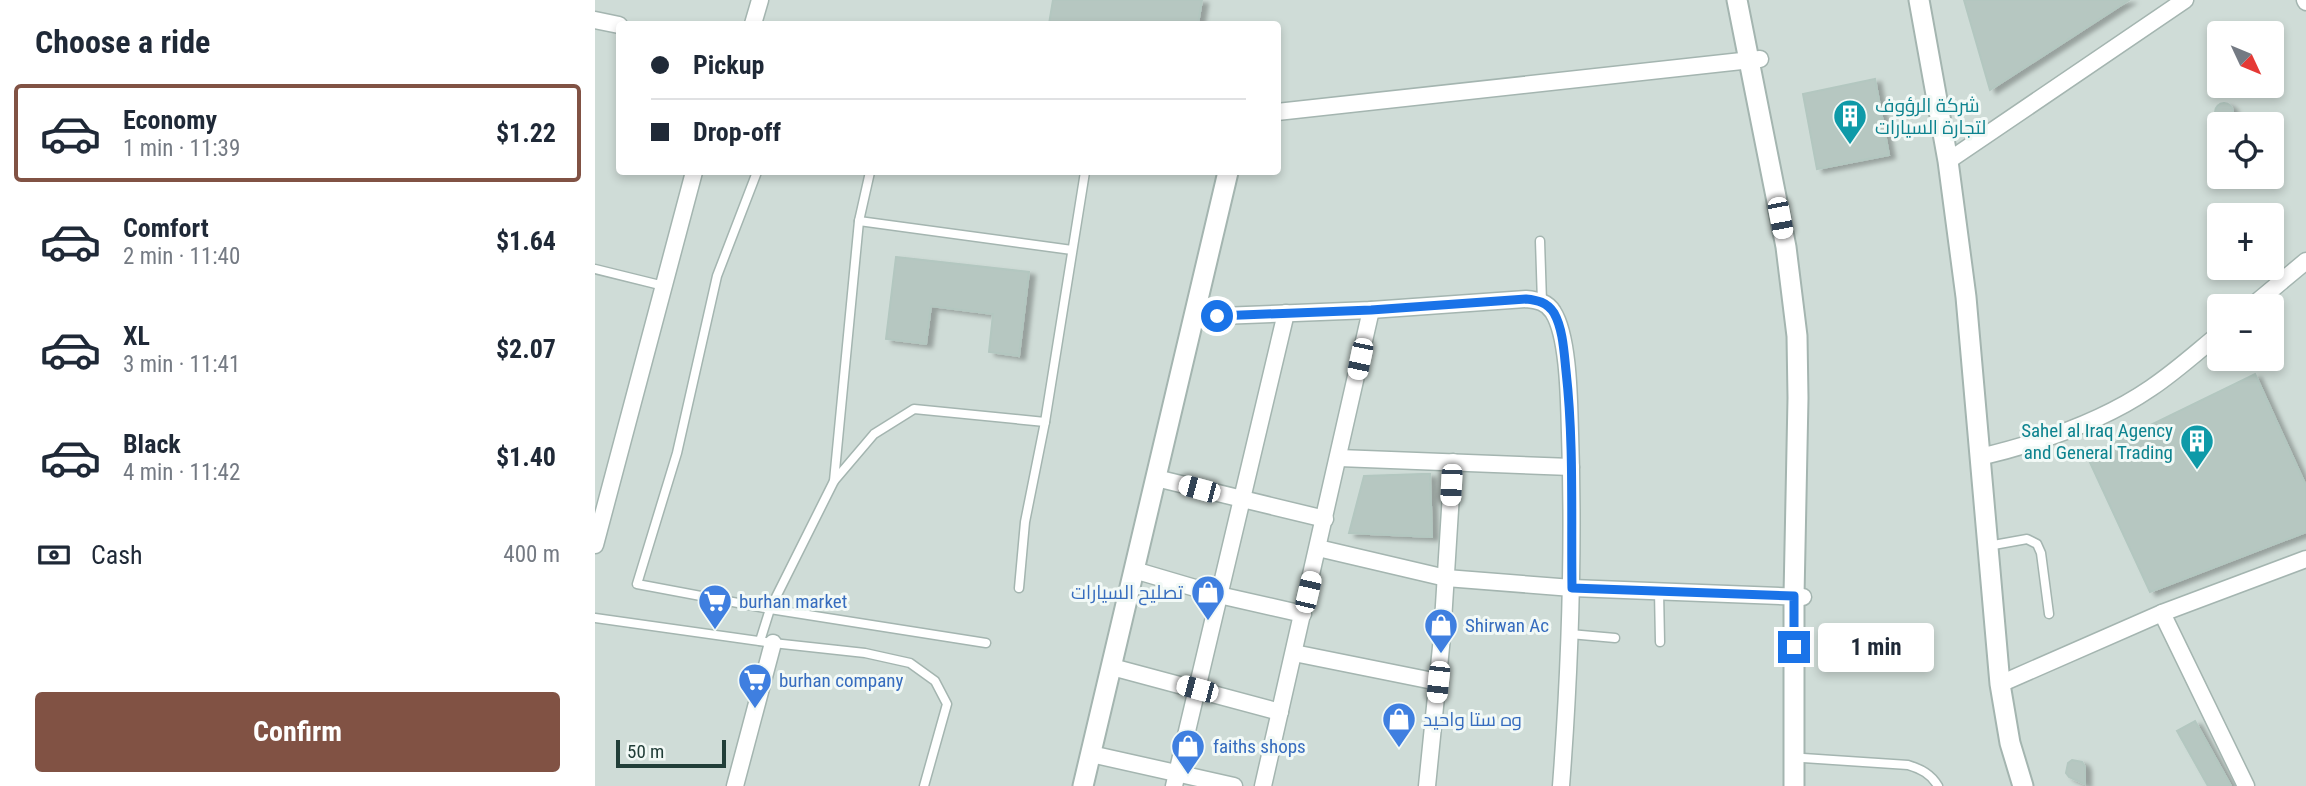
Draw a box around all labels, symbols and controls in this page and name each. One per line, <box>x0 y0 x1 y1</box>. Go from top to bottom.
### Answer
north arrow <box>2207 21 2284 98</box>
map controls <box>2207 21 2284 371</box>
text: Choose a ride <box>35 23 210 61</box>
text: Pickup <box>693 50 764 80</box>
place label: شركة الرؤوف لتجارة السيارات <box>1875 94 1986 139</box>
building icon: شركة الرؤوف لتجارة السيارات <box>1831 97 1869 146</box>
icon: car <box>39 102 102 165</box>
text: Economy <box>123 105 217 135</box>
button: locate <box>2207 112 2284 189</box>
text: Drop-off <box>693 117 781 147</box>
text: $1.22 <box>496 118 556 148</box>
text: 1 min · 11:39 <box>123 135 240 162</box>
car <box>1766 195 1795 241</box>
button: + <box>2207 203 2284 280</box>
icon: car <box>39 210 102 273</box>
text: Comfort <box>123 213 209 243</box>
text: $1.64 <box>496 226 556 256</box>
text: 2 min · 11:40 <box>123 243 240 270</box>
button: − <box>2207 294 2284 371</box>
route start <box>1201 300 1233 332</box>
icon: car <box>39 318 102 381</box>
text: XL <box>123 321 150 351</box>
text: $2.07 <box>496 334 556 364</box>
car <box>1346 336 1375 382</box>
text: 3 min · 11:41 <box>123 351 240 378</box>
place label: Sahel al Iraq Agency and General Trading <box>2021 419 2173 464</box>
building icon: Sahel al Iraq Agency and General Trading <box>2178 422 2216 471</box>
icon: car <box>39 426 102 489</box>
text: Black <box>123 429 181 459</box>
text: $1.40 <box>496 442 556 472</box>
text: 4 min · 11:42 <box>123 459 240 486</box>
car <box>1440 463 1463 507</box>
car <box>1176 473 1223 505</box>
icon: cash <box>35 536 73 574</box>
text: Cash <box>91 540 143 570</box>
text: 400 m <box>503 541 560 568</box>
car <box>1294 569 1323 615</box>
shop icon: تصليح السيارات <box>1189 573 1227 622</box>
place label: تصليح السيارات <box>1071 581 1183 606</box>
supermarket icon: burhan market <box>696 582 734 631</box>
place label: burhan market <box>739 590 847 613</box>
shop icon: Shirwan Ac <box>1422 606 1460 655</box>
place label: Shirwan Ac <box>1465 614 1549 637</box>
callout: 1 min <box>1819 622 1934 672</box>
route end <box>1778 631 1810 663</box>
text: 1 min <box>1850 634 1902 661</box>
car <box>1426 660 1451 704</box>
supermarket icon: burhan company <box>736 661 774 710</box>
place label: burhan company <box>779 669 903 692</box>
car <box>1174 673 1221 705</box>
button: Confirm <box>35 692 560 772</box>
shop icon: وه ستا واحید <box>1380 700 1418 749</box>
place label: وه ستا واحید <box>1423 708 1522 731</box>
shop icon: faiths shops <box>1169 727 1207 776</box>
place label: faiths shops <box>1213 735 1306 758</box>
scale bar <box>616 737 726 769</box>
text: 50 m <box>627 740 664 763</box>

